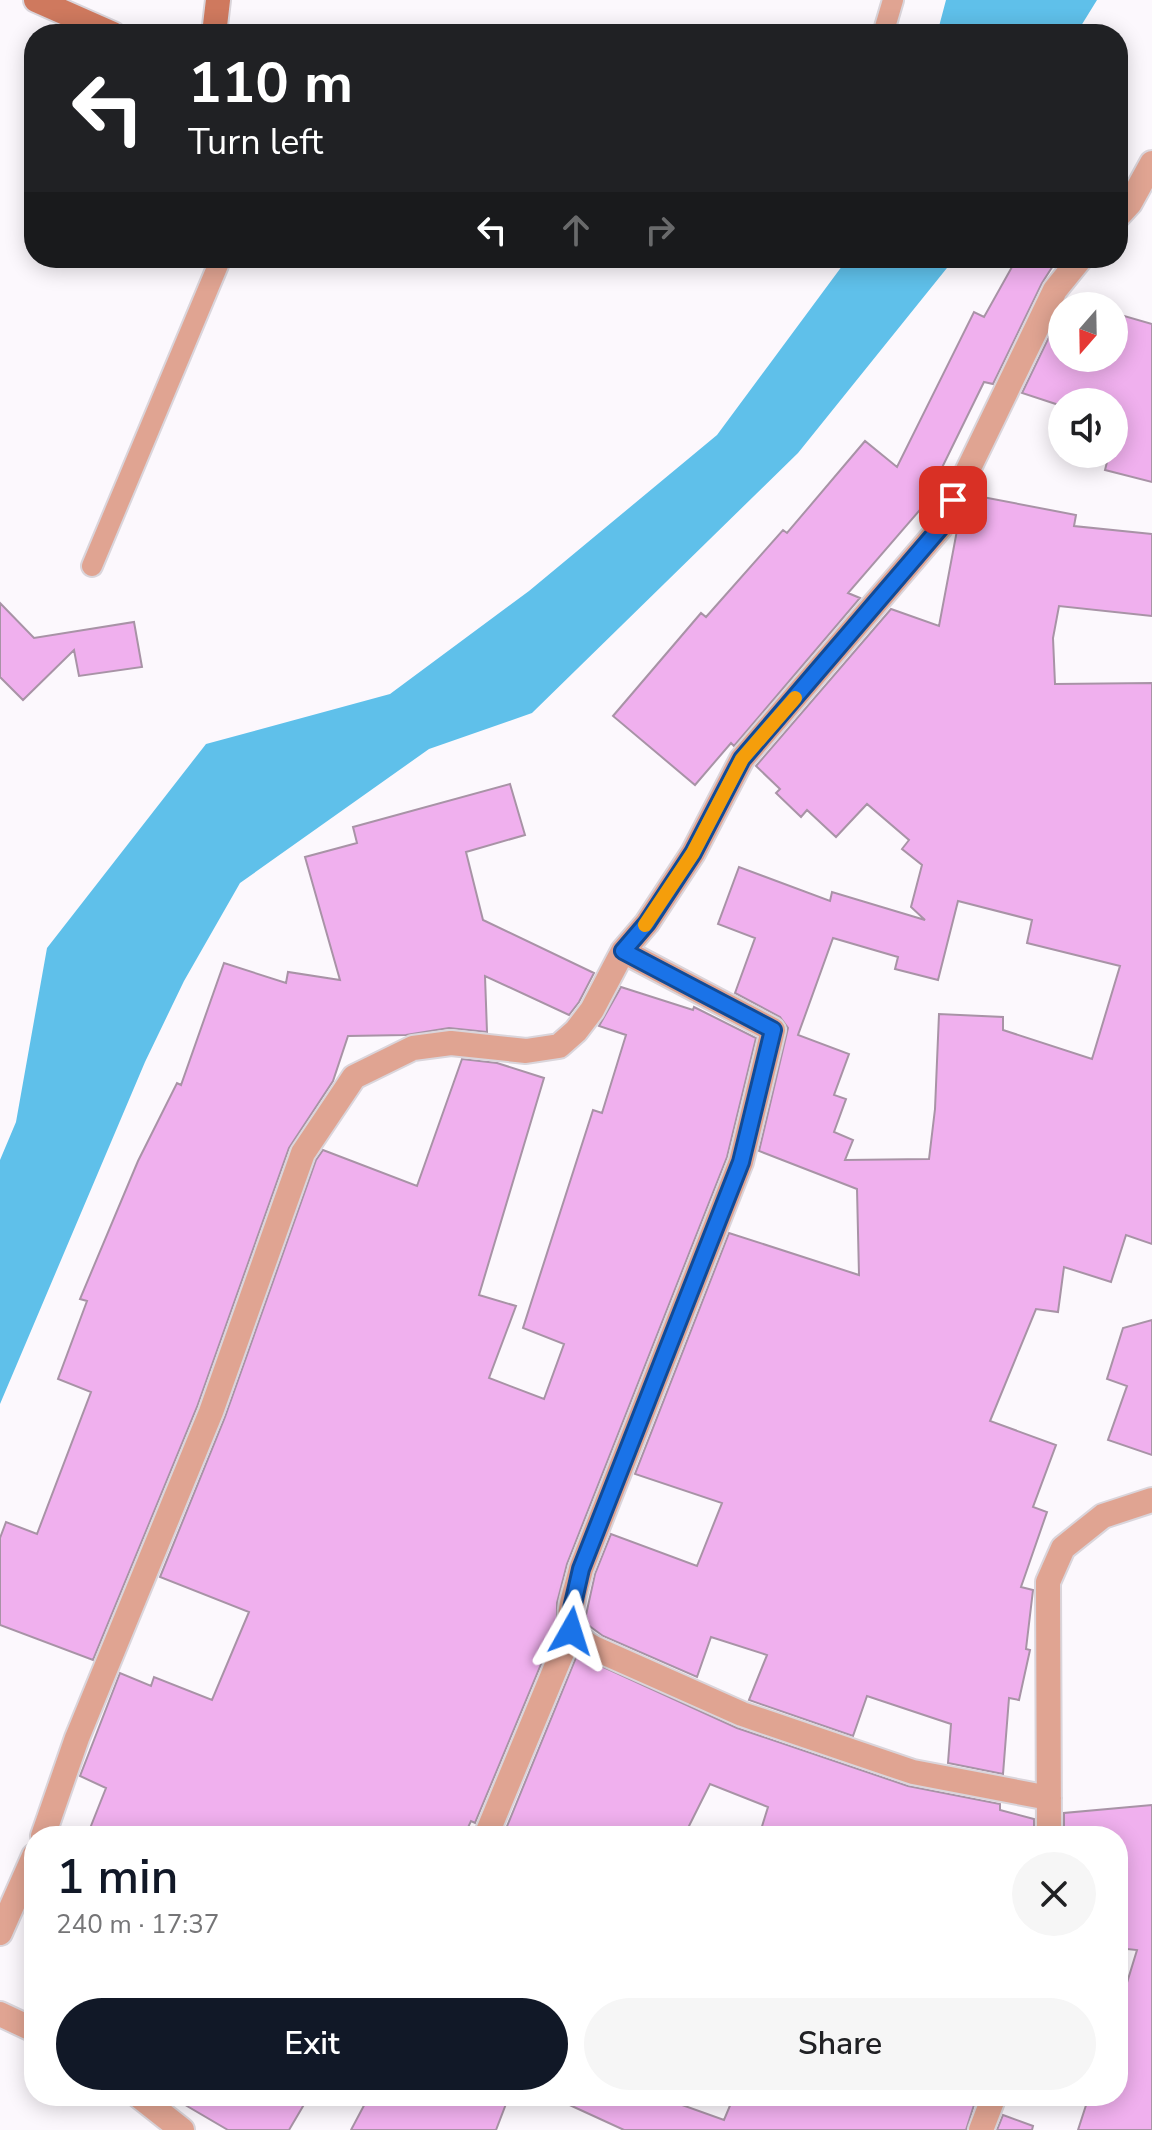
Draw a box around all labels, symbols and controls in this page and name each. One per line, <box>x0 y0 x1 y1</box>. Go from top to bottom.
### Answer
text: 110 m <box>188 45 353 122</box>
icon: left <box>56 56 160 160</box>
text: Turn left <box>188 118 323 167</box>
icon: left <box>470 208 514 252</box>
icon: ahead <box>554 208 598 252</box>
icon: right <box>638 208 682 252</box>
north arrow <box>1048 292 1128 372</box>
map controls <box>1048 292 1128 468</box>
button: sound <box>1048 388 1128 468</box>
pin <box>919 466 987 534</box>
icon: arrive <box>931 478 975 522</box>
position arrow <box>529 1589 613 1673</box>
text: 1 min <box>56 1844 178 1910</box>
button: close <box>1012 1852 1096 1936</box>
text: 240 m · 17:37 <box>56 1907 219 1942</box>
button: Exit <box>56 1998 568 2090</box>
button: Share <box>584 1998 1096 2090</box>

